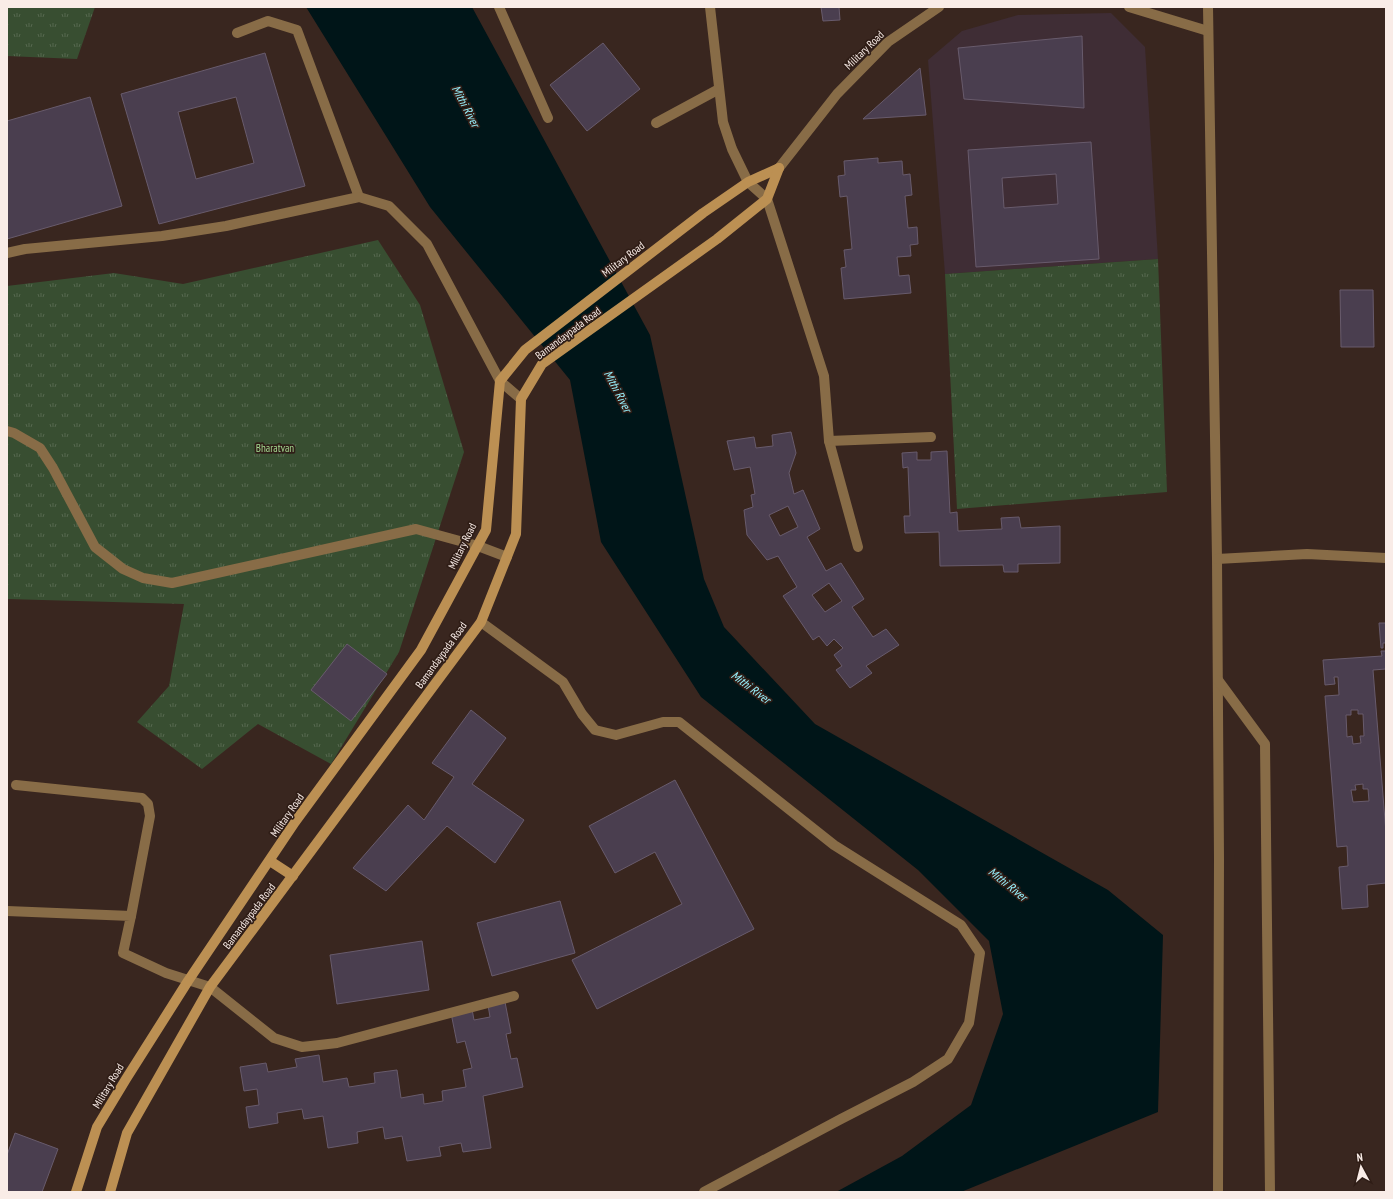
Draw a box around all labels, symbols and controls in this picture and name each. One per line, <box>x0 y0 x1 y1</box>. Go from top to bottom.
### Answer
street label: Military Road <box>841 28 887 72</box>
water label: Mithi River <box>449 83 484 131</box>
street label: Military Road <box>599 238 647 280</box>
street label: Bamandaypada Road <box>532 304 604 362</box>
water label: Mithi River <box>601 368 636 416</box>
park label: Bharatvan <box>256 441 294 455</box>
street label: Military Road <box>445 520 479 571</box>
street label: Bamandaypada Road <box>412 619 470 691</box>
water label: Mithi River <box>728 667 775 708</box>
street label: Military Road <box>267 790 307 839</box>
water label: Mithi River <box>986 864 1032 905</box>
street label: Bamandaypada Road <box>220 880 278 952</box>
street label: Military Road <box>89 1061 127 1111</box>
north arrow <box>1341 1147 1381 1187</box>
text: N <box>1356 1150 1364 1164</box>

